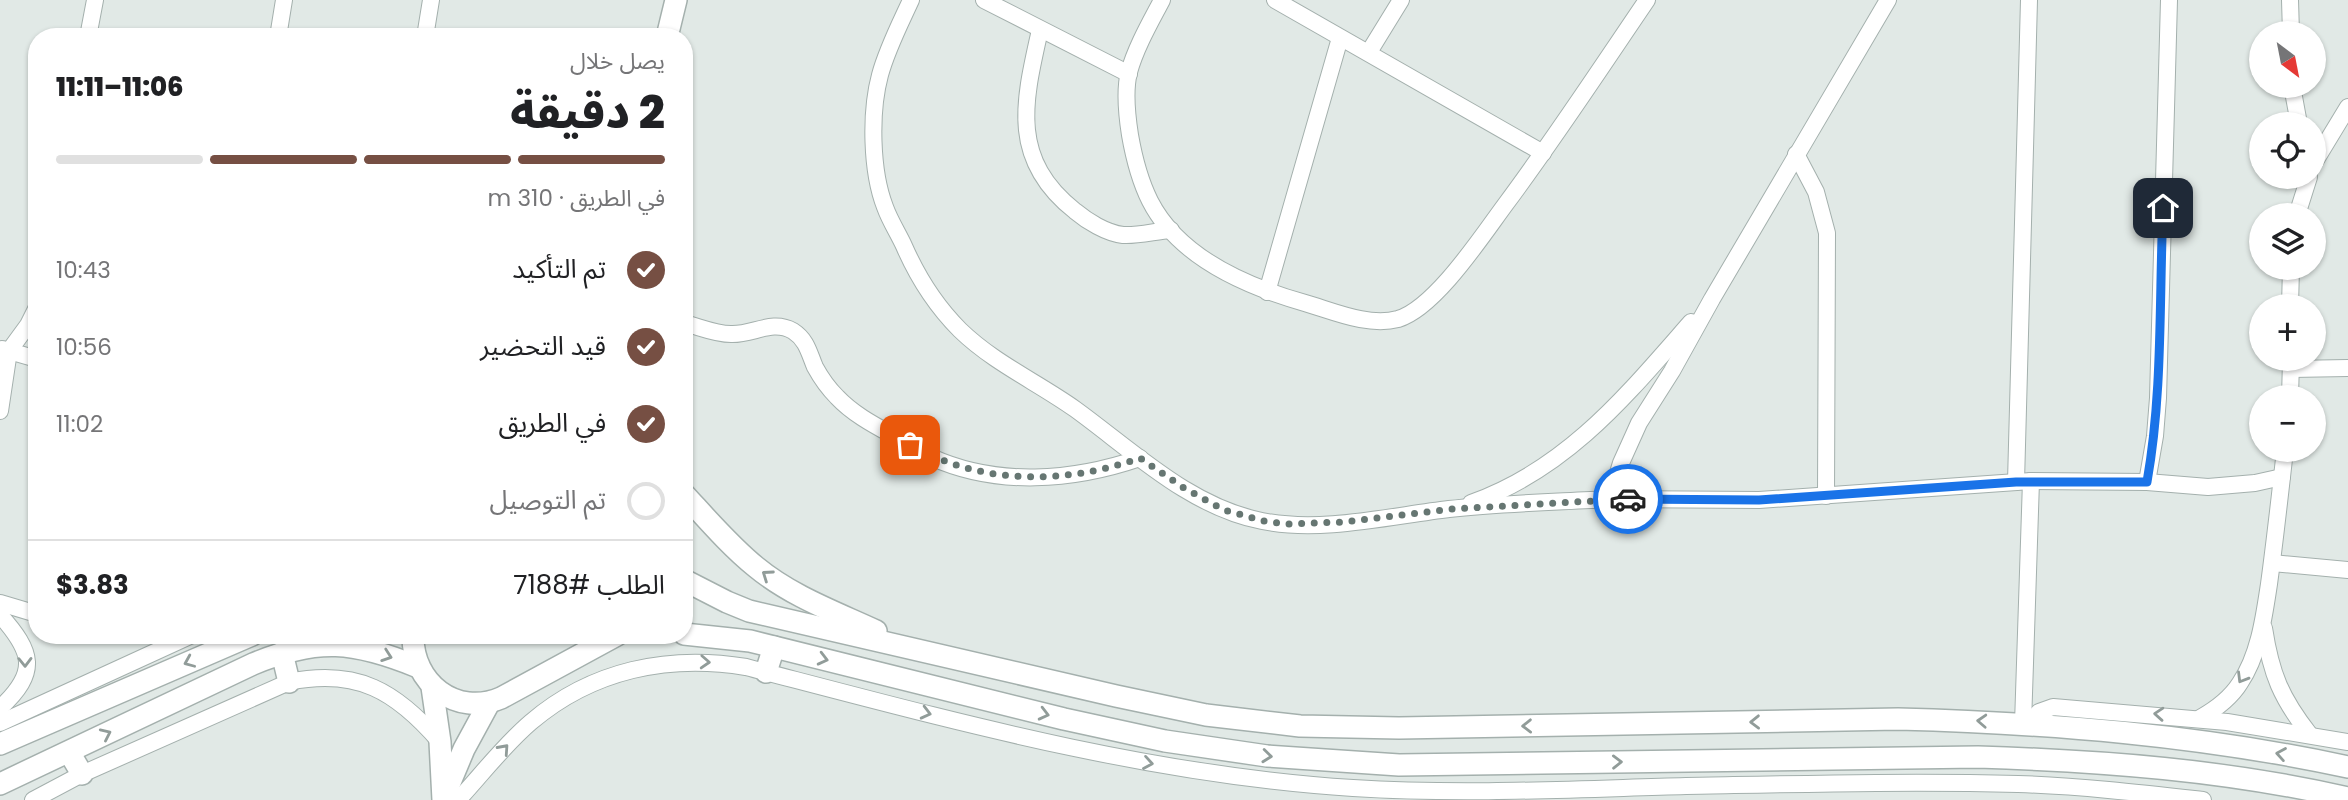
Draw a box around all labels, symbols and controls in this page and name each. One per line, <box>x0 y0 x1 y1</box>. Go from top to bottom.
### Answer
north arrow <box>2249 21 2326 98</box>
map controls <box>2249 21 2326 462</box>
text: يصل خلال <box>570 45 665 77</box>
text: 11:06–11:11 <box>56 69 184 105</box>
text: 2 دقيقة <box>510 80 665 144</box>
button: locate <box>2249 112 2326 189</box>
pin <box>2133 178 2193 238</box>
text: في الطريق · 310 m <box>488 182 665 214</box>
icon: home <box>2144 189 2182 227</box>
button: layers <box>2249 203 2326 280</box>
text: تم التأكيد <box>512 251 606 287</box>
icon: check <box>627 251 665 289</box>
text: 10:43 <box>56 254 111 286</box>
button: + <box>2249 294 2326 371</box>
text: قيد التحضير <box>480 328 606 364</box>
icon: check <box>627 328 665 366</box>
text: 10:56 <box>56 331 112 363</box>
button: − <box>2249 385 2326 462</box>
text: في الطريق <box>499 405 606 441</box>
icon: check <box>627 405 665 443</box>
text: 11:02 <box>56 408 103 440</box>
pin <box>880 415 940 475</box>
icon: bag <box>891 426 929 464</box>
courier <box>1593 464 1663 534</box>
icon: car <box>1609 480 1647 518</box>
text: تم التوصيل <box>490 482 606 518</box>
text: $3.83 <box>56 567 129 603</box>
text: الطلب #7188 <box>513 567 665 603</box>
one-way arrow <box>762 571 775 583</box>
one-way arrow <box>381 647 393 662</box>
one-way arrow <box>817 651 829 665</box>
one-way arrow <box>184 654 197 668</box>
one-way arrow <box>700 655 711 670</box>
one-way arrow <box>17 657 33 668</box>
one-way arrow <box>2238 670 2251 683</box>
one-way arrow <box>920 705 932 719</box>
one-way arrow <box>1038 706 1050 720</box>
one-way arrow <box>2154 707 2165 722</box>
one-way arrow <box>1749 714 1760 729</box>
one-way arrow <box>1976 714 1987 729</box>
one-way arrow <box>1521 718 1532 734</box>
one-way arrow <box>99 728 111 742</box>
one-way arrow <box>495 744 508 757</box>
one-way arrow <box>2275 747 2287 762</box>
one-way arrow <box>1262 748 1273 763</box>
one-way arrow <box>1612 754 1623 770</box>
one-way arrow <box>1142 755 1154 770</box>

